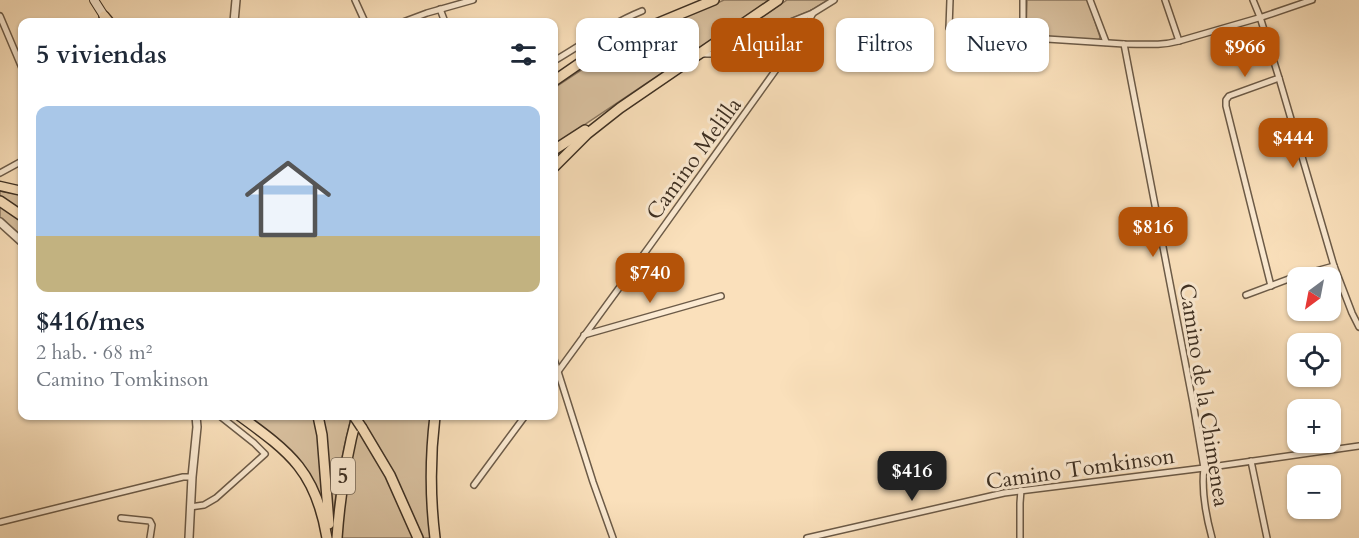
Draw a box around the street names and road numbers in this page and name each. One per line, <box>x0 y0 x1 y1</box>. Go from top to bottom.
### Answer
street label: Camino Melilla <box>639 91 749 226</box>
street label: Camino de la Chimenea <box>1172 281 1237 509</box>
street label: Camino Tomkinson <box>984 441 1177 497</box>
road number: 5 <box>331 458 355 494</box>

